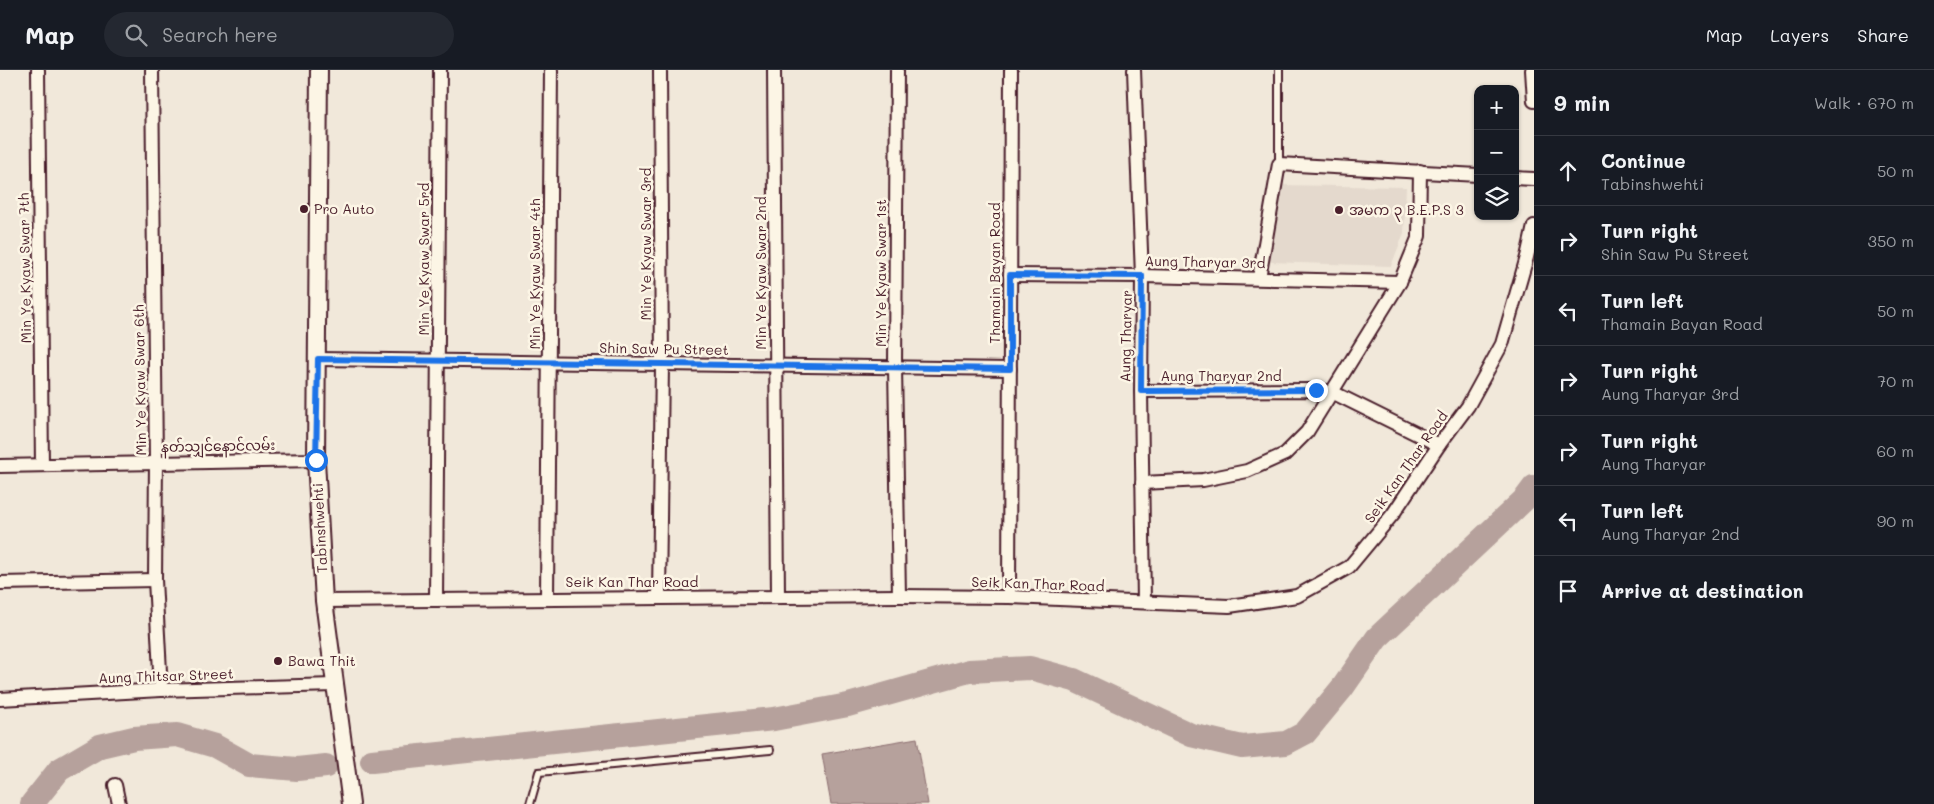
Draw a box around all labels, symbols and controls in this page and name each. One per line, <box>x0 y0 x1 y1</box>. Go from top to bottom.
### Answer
search box <box>104 12 454 57</box>
text: Map <box>25 19 74 50</box>
icon: search <box>122 21 150 49</box>
text: Search here <box>162 22 278 47</box>
text: Map <box>1706 23 1742 47</box>
text: Layers <box>1770 23 1829 47</box>
text: Share <box>1857 23 1909 47</box>
map controls <box>1474 85 1519 220</box>
button: + <box>1474 85 1519 130</box>
text: 9 min <box>1554 89 1610 116</box>
text: Walk · 670 m <box>1814 92 1914 113</box>
button: − <box>1474 130 1519 175</box>
text: Continue <box>1601 148 1686 173</box>
icon: ahead <box>1554 157 1582 185</box>
text: 50 m <box>1877 160 1914 181</box>
street label: Min Ye Kyaw Swar 3rd <box>636 167 655 320</box>
text: Tabinshwehti <box>1601 173 1704 194</box>
button: layers <box>1474 175 1519 220</box>
street label: Min Ye Kyaw Swar 5rd <box>414 182 433 335</box>
street label: Min Ye Kyaw Swar 7th <box>14 192 35 344</box>
street label: Min Ye Kyaw Swar 2nd <box>751 196 770 350</box>
street label: Min Ye Kyaw Swar 4th <box>525 198 544 350</box>
place label: Pro Auto <box>314 199 374 218</box>
street label: Min Ye Kyaw Swar 1st <box>871 199 890 347</box>
place label: အမက ၃ B.E.P.S 3 <box>1349 200 1464 222</box>
street label: Thamain Bayan Road <box>985 202 1004 344</box>
marker: Pro Auto <box>298 203 310 215</box>
marker: အမက ၃ B.E.P.S 3 <box>1333 204 1345 216</box>
text: Turn right <box>1601 218 1698 243</box>
icon: right <box>1554 227 1582 255</box>
text: 350 m <box>1868 230 1914 251</box>
text: Shin Saw Pu Street <box>1601 243 1749 264</box>
street label: Aung Tharyar 3rd <box>1144 251 1266 272</box>
text: Turn left <box>1601 288 1684 313</box>
street label: Aung Tharyar <box>1115 290 1136 382</box>
icon: left <box>1554 297 1582 325</box>
text: 50 m <box>1877 300 1914 321</box>
street label: Min Ye Kyaw Swar 6th <box>129 304 150 456</box>
text: Thamain Bayan Road <box>1601 313 1763 334</box>
street label: Shin Saw Pu Street <box>599 338 729 359</box>
text: Turn right <box>1601 358 1698 383</box>
street label: Aung Tharyar 2nd <box>1160 366 1282 385</box>
icon: right <box>1554 367 1582 395</box>
text: 70 m <box>1877 370 1914 391</box>
route end <box>1305 379 1328 402</box>
text: Aung Tharyar 3rd <box>1601 383 1739 404</box>
street label: Seik Kan Thar Road <box>1360 407 1452 527</box>
text: Turn right <box>1601 428 1698 453</box>
street label: နတ်သျှင်နောင်လမ်း <box>161 435 275 459</box>
icon: right <box>1554 437 1582 465</box>
text: 60 m <box>1877 440 1914 461</box>
route start <box>305 449 328 472</box>
text: Aung Tharyar <box>1601 453 1706 474</box>
street label: Tabinshwehti <box>308 483 331 573</box>
text: Turn left <box>1601 498 1684 523</box>
icon: left <box>1554 507 1582 535</box>
text: 90 m <box>1877 510 1914 531</box>
text: Aung Tharyar 2nd <box>1601 523 1739 544</box>
street label: Seik Kan Thar Road <box>566 572 699 591</box>
street label: Seik Kan Thar Road <box>971 572 1105 595</box>
icon: arrive <box>1554 577 1582 605</box>
text: Arrive at destination <box>1601 578 1804 603</box>
place label: Bawa Thit <box>288 651 356 670</box>
marker: Bawa Thit <box>272 655 284 667</box>
street label: Aung Thitsar Street <box>98 664 234 687</box>

